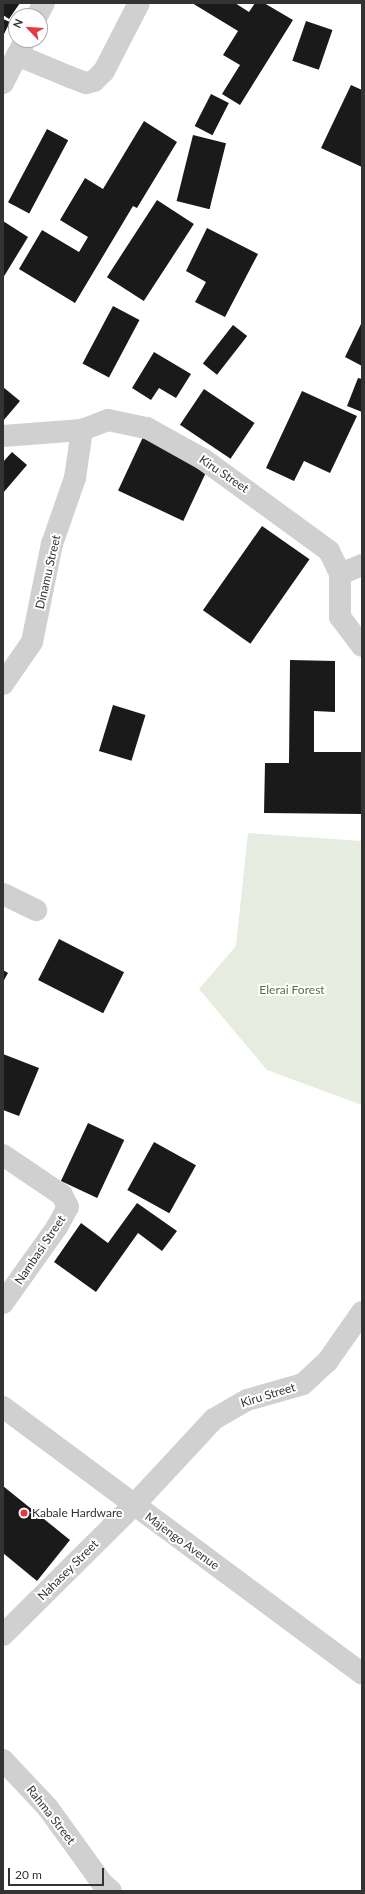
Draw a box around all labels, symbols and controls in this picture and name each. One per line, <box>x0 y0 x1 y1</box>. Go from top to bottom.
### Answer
north arrow <box>8 8 48 48</box>
text: N <box>10 17 25 30</box>
street label: Kiru Street <box>197 452 251 496</box>
street label: Dinamu Street <box>32 533 64 611</box>
park label: Elerai Forest <box>259 983 325 997</box>
street label: Nambasi Street <box>12 1213 68 1287</box>
street label: Kiru Street <box>239 1380 297 1410</box>
place label: Kabale Hardware <box>32 1506 122 1520</box>
marker: Kabale Hardware <box>19 1508 29 1518</box>
street label: Majengo Avenue <box>142 1509 222 1573</box>
street label: Nahasey Street <box>35 1537 101 1603</box>
street label: Rahma Street <box>24 1783 78 1847</box>
scale bar <box>10 1860 106 1886</box>
text: 20 m <box>15 1867 42 1882</box>

